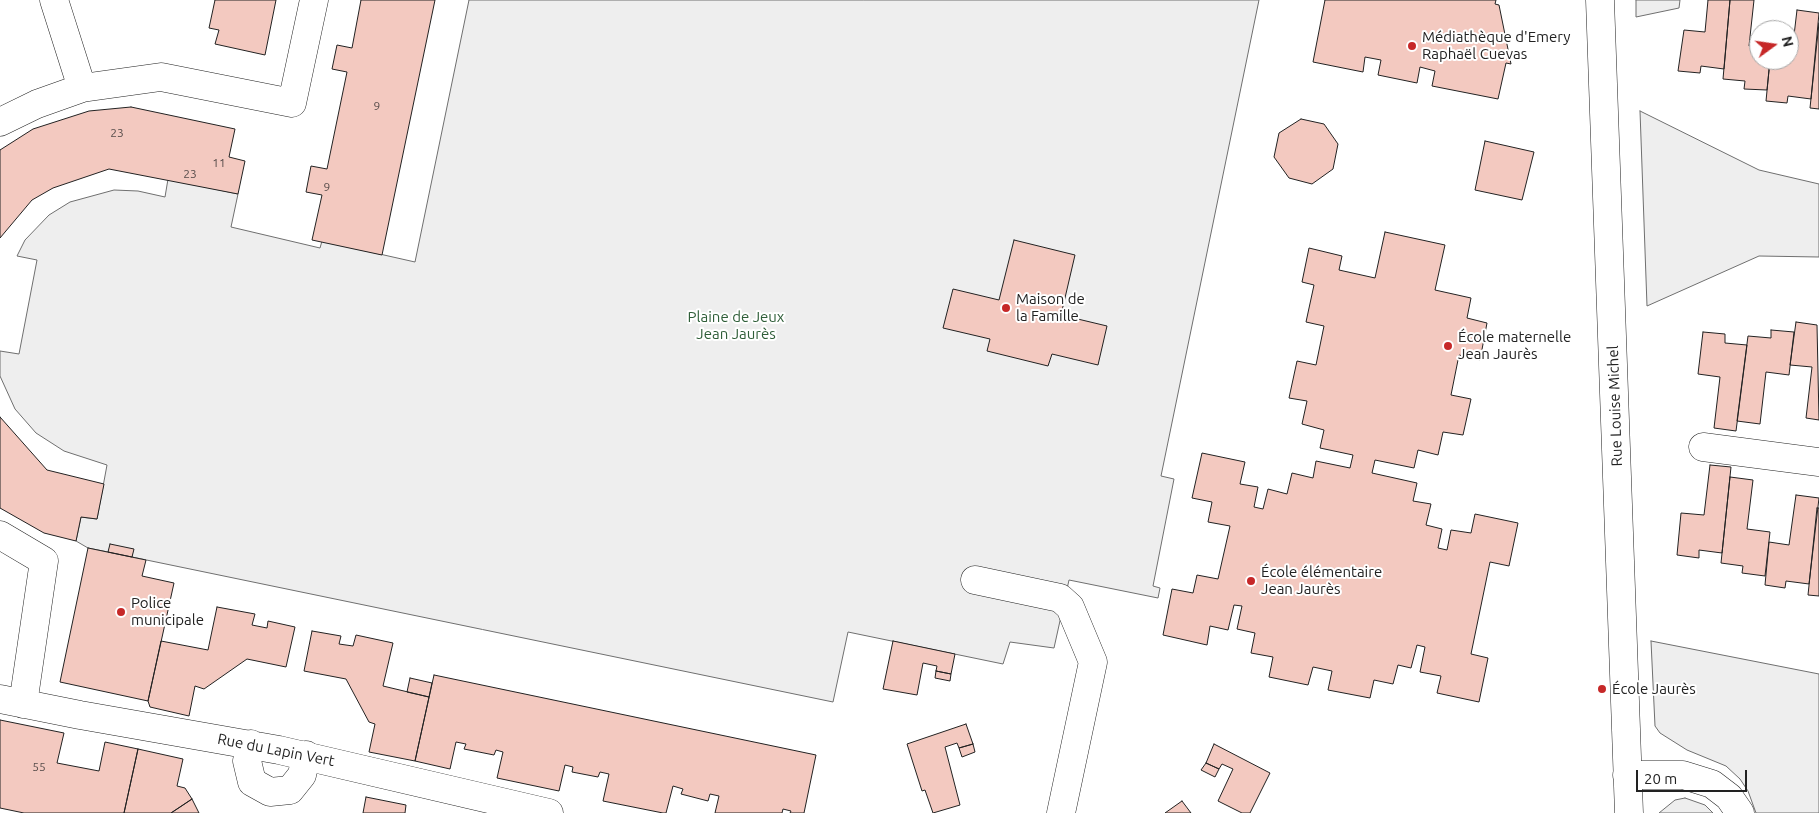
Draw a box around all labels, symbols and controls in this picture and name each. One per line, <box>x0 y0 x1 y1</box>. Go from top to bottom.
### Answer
north arrow <box>1749 20 1799 70</box>
place label: Médiathèque d'Emery Raphaël Cuevas <box>1422 28 1571 63</box>
text: N <box>1779 35 1797 49</box>
marker: Médiathèque d'Emery Raphaël Cuevas <box>1406 40 1418 52</box>
house number: 9 <box>374 99 380 113</box>
house number: 23 <box>110 126 124 140</box>
house number: 11 <box>212 156 226 170</box>
house number: 23 <box>183 167 197 181</box>
house number: 9 <box>324 180 330 194</box>
place label: Maison de la Famille <box>1016 290 1085 325</box>
marker: Maison de la Famille <box>1000 302 1012 314</box>
park label: Plaine de Jeux Jean Jaurès <box>688 308 784 343</box>
place label: École maternelle Jean Jaurès <box>1458 328 1571 363</box>
marker: École maternelle Jean Jaurès <box>1442 340 1454 352</box>
street label: Rue Louise Michel <box>1604 345 1626 467</box>
place label: École élémentaire Jean Jaurès <box>1261 563 1382 598</box>
marker: École élémentaire Jean Jaurès <box>1245 575 1257 587</box>
place label: Police municipale <box>131 594 204 629</box>
marker: Police municipale <box>115 606 127 618</box>
place label: École Jaurès <box>1612 680 1696 698</box>
marker: École Jaurès <box>1596 683 1608 695</box>
street label: Rue du Lapin Vert <box>216 730 336 770</box>
house number: 55 <box>32 760 46 774</box>
scale bar <box>1639 760 1750 792</box>
text: 20 m <box>1644 770 1677 787</box>

